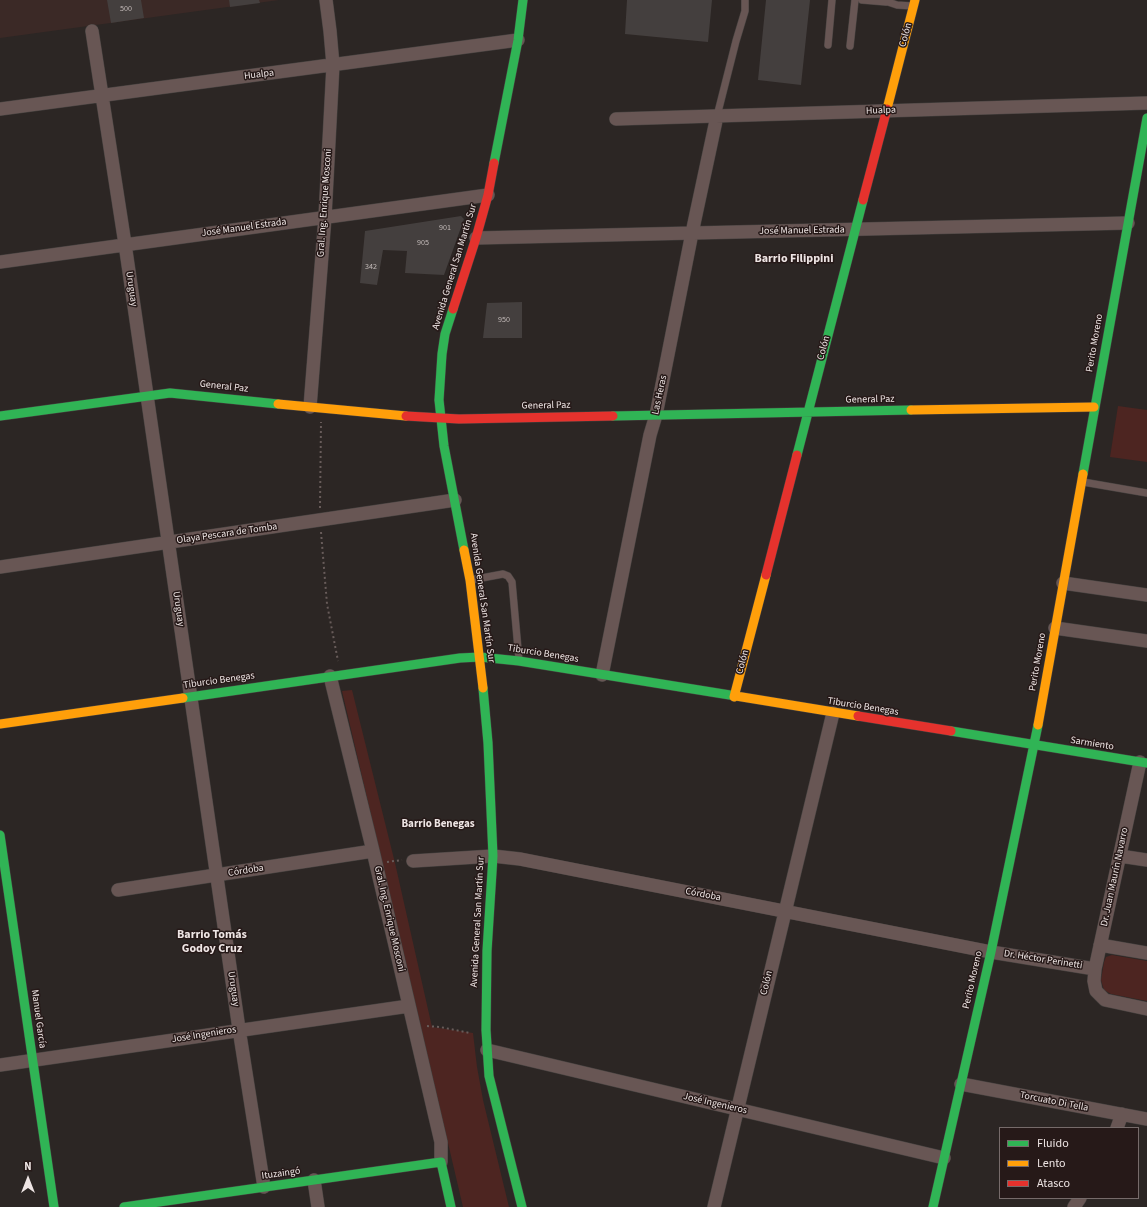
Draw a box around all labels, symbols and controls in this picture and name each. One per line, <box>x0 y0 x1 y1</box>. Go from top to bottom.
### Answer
house number: 500 <box>120 4 132 14</box>
street label: Colón <box>897 22 915 48</box>
street label: Hualpa <box>243 67 275 83</box>
street label: Hualpa <box>866 104 896 118</box>
street label: Gral. Ing. Enrique Mosconi <box>315 149 335 257</box>
street label: Avenida General San Martín Sur <box>430 203 480 331</box>
street label: José Manuel Estrada <box>201 216 287 240</box>
house number: 901 <box>439 223 451 233</box>
street label: José Manuel Estrada <box>759 224 845 238</box>
house number: 905 <box>417 238 429 248</box>
district label: Barrio Filippini <box>754 252 834 266</box>
house number: 342 <box>365 262 377 272</box>
street label: Uruguay <box>123 271 139 307</box>
street label: Perito Moreno <box>1084 313 1106 373</box>
house number: 950 <box>498 315 510 325</box>
street label: Colón <box>815 335 833 361</box>
street label: Las Heras <box>650 374 670 416</box>
street label: General Paz <box>199 378 249 396</box>
street label: General Paz <box>845 394 895 406</box>
street label: General Paz <box>521 400 571 412</box>
street label: Olaya Pescara de Tomba <box>176 521 278 547</box>
street label: Avenida General San Martín Sur <box>467 532 497 664</box>
street label: Uruguay <box>170 591 186 627</box>
street label: Perito Moreno <box>1027 632 1049 692</box>
street label: Tiburcio Benegas <box>507 642 579 666</box>
street label: Colón <box>734 649 752 675</box>
street label: Tiburcio Benegas <box>183 670 255 692</box>
street label: Tiburcio Benegas <box>827 695 899 719</box>
street label: Sarmiento <box>1069 735 1115 753</box>
district label: Barrio Benegas <box>401 818 475 832</box>
street label: Dr. Juan Maurín Navarro <box>1099 826 1131 928</box>
street label: Avenida General San Martín Sur <box>469 856 487 988</box>
street label: Córdoba <box>227 862 265 880</box>
street label: Gral. Ing. Enrique Mosconi <box>371 865 407 973</box>
street label: Córdoba <box>684 886 722 904</box>
district label: Barrio Tomás Godoy Cruz <box>177 928 247 956</box>
street label: Dr. Héctor Perinetti <box>1003 948 1083 972</box>
street label: Perito Moreno <box>961 950 985 1010</box>
street label: Colón <box>758 970 776 996</box>
street label: Uruguay <box>225 971 241 1007</box>
street label: Manuel García <box>28 989 48 1049</box>
street label: José Ingenieros <box>171 1024 237 1046</box>
street label: Torcuato Di Tella <box>1019 1089 1089 1115</box>
street label: José Ingenieros <box>682 1091 748 1117</box>
legend <box>999 1127 1139 1199</box>
text: Fluido <box>1037 1135 1069 1152</box>
text: Lento <box>1037 1155 1066 1172</box>
north arrow <box>8 1159 48 1199</box>
text: N <box>24 1159 32 1174</box>
street label: Ituzaingó <box>261 1165 301 1183</box>
text: Atasco <box>1037 1175 1070 1192</box>

